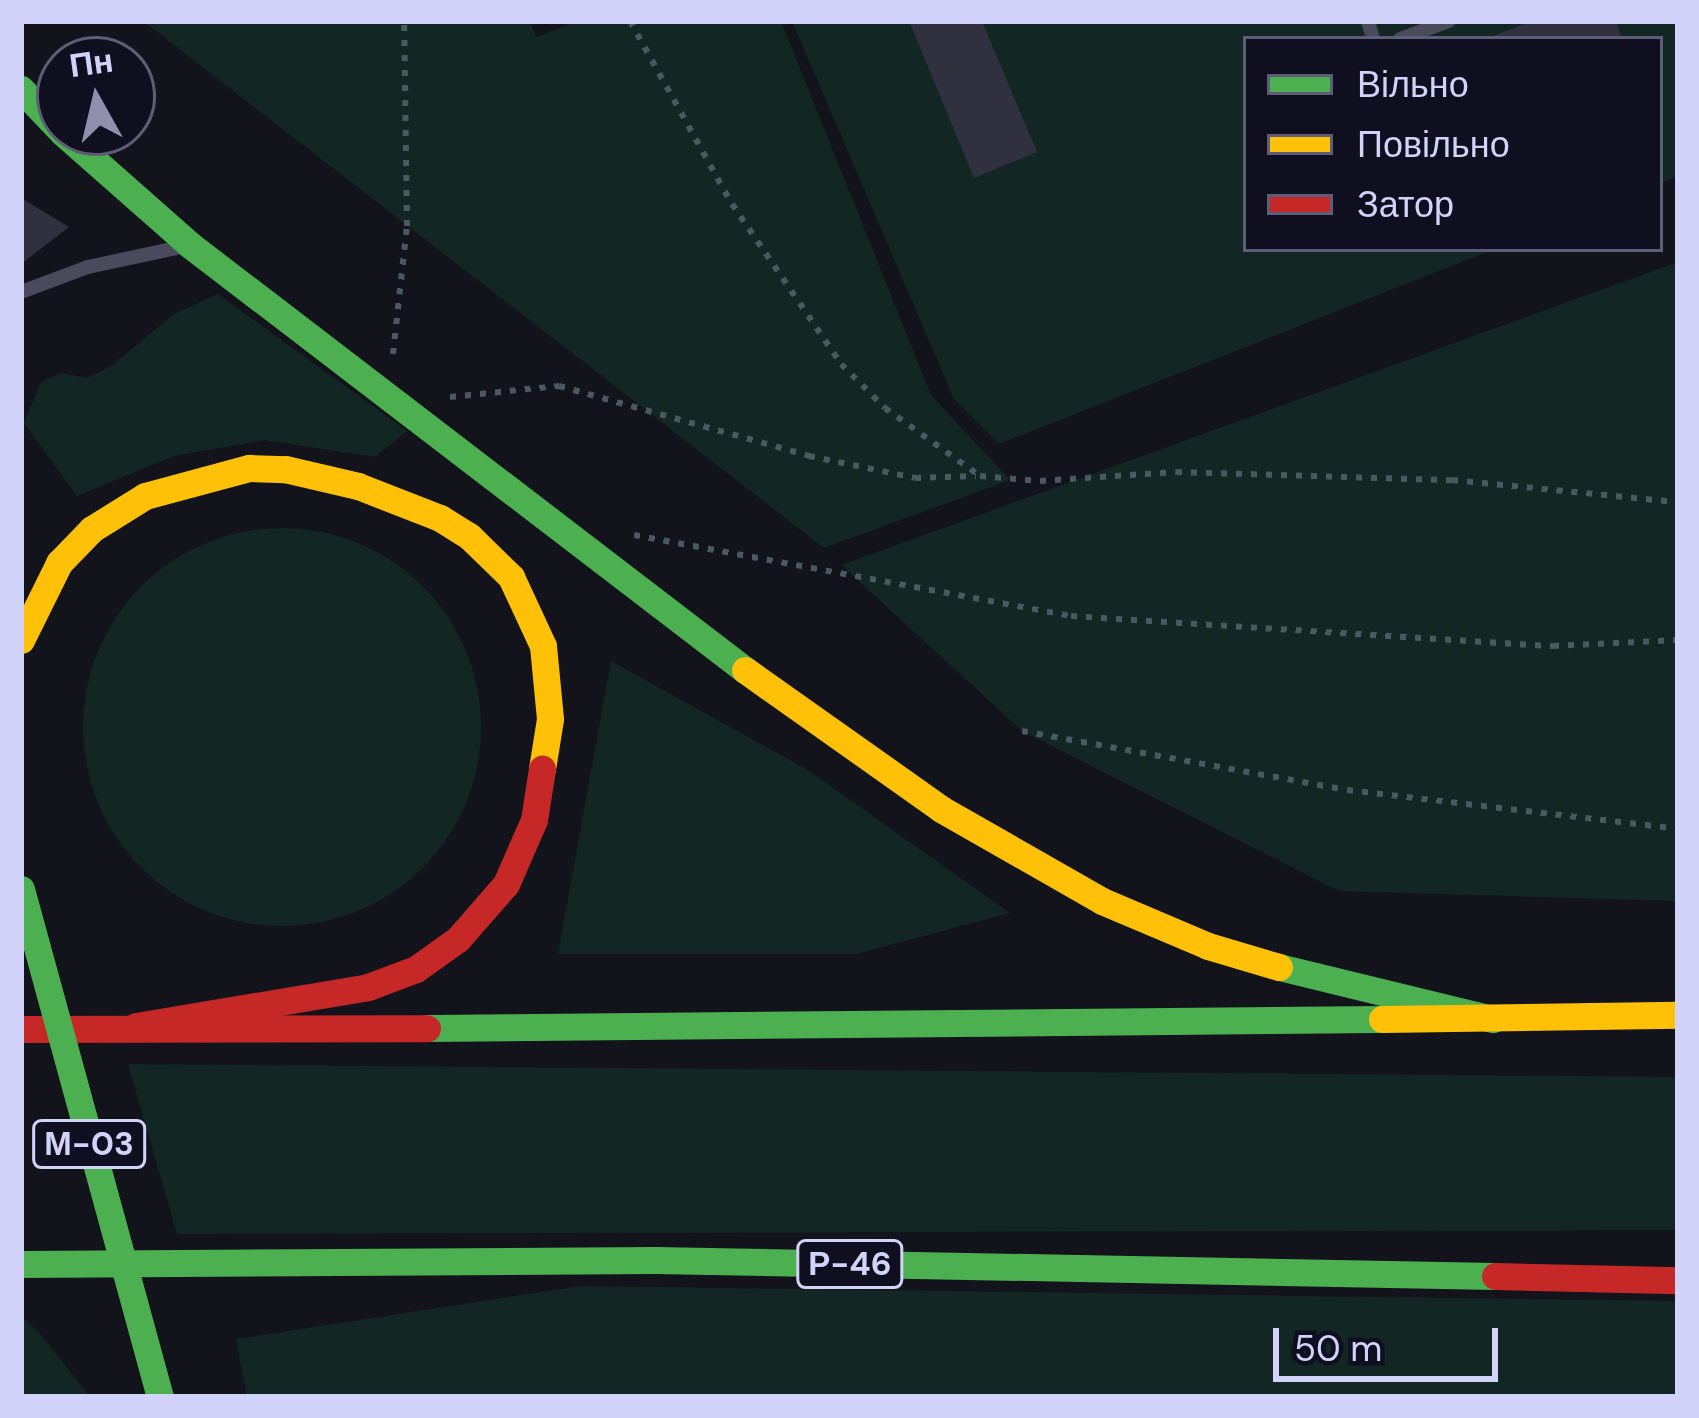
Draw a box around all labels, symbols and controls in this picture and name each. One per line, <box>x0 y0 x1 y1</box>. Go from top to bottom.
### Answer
north arrow <box>36 36 156 156</box>
legend <box>1243 36 1663 252</box>
text: Пн <box>67 38 116 87</box>
text: Вільно <box>1357 61 1469 108</box>
text: Повільно <box>1357 121 1510 168</box>
text: Затор <box>1357 181 1454 228</box>
road number: М-03 <box>32 1117 146 1171</box>
road number: Р-46 <box>796 1237 904 1291</box>
scale bar <box>1279 1304 1504 1378</box>
text: 50 m <box>1294 1325 1382 1372</box>

